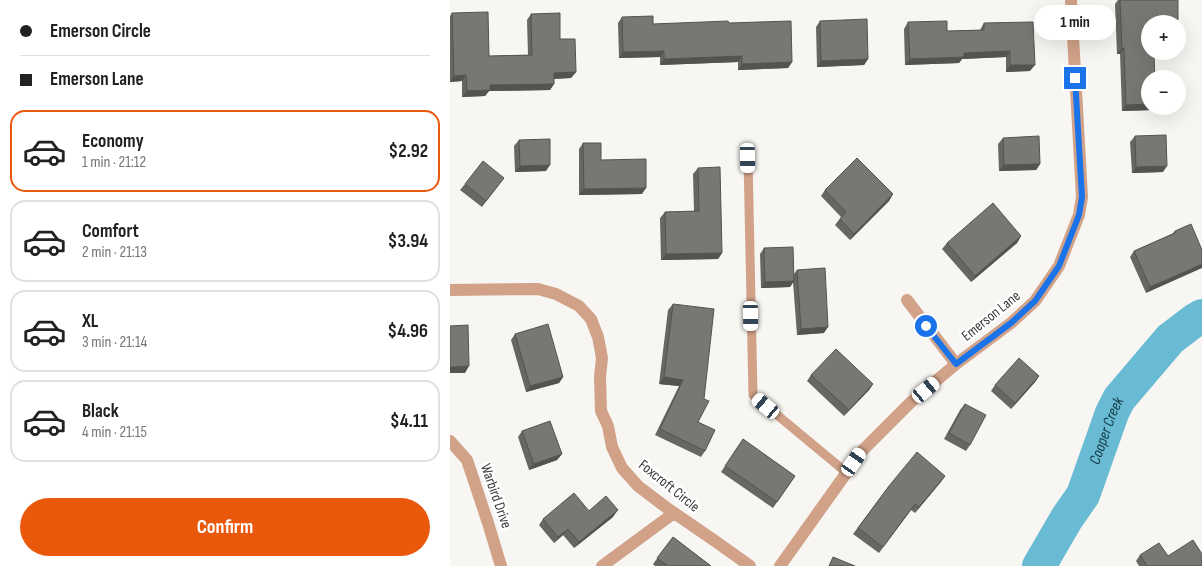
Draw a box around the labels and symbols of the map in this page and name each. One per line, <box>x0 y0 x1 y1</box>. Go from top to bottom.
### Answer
callout: 1 min <box>1034 5 1116 40</box>
route end <box>1064 67 1086 89</box>
car <box>740 143 755 173</box>
street label: Emerson Lane <box>958 287 1024 345</box>
car <box>743 301 758 331</box>
route start <box>915 315 937 337</box>
car <box>909 375 942 405</box>
car <box>749 391 782 421</box>
water label: Cooper Creek <box>1085 393 1128 467</box>
car <box>839 445 868 479</box>
street label: Foxcroft Circle <box>635 456 703 516</box>
street label: Warbird Drive <box>476 461 516 531</box>

